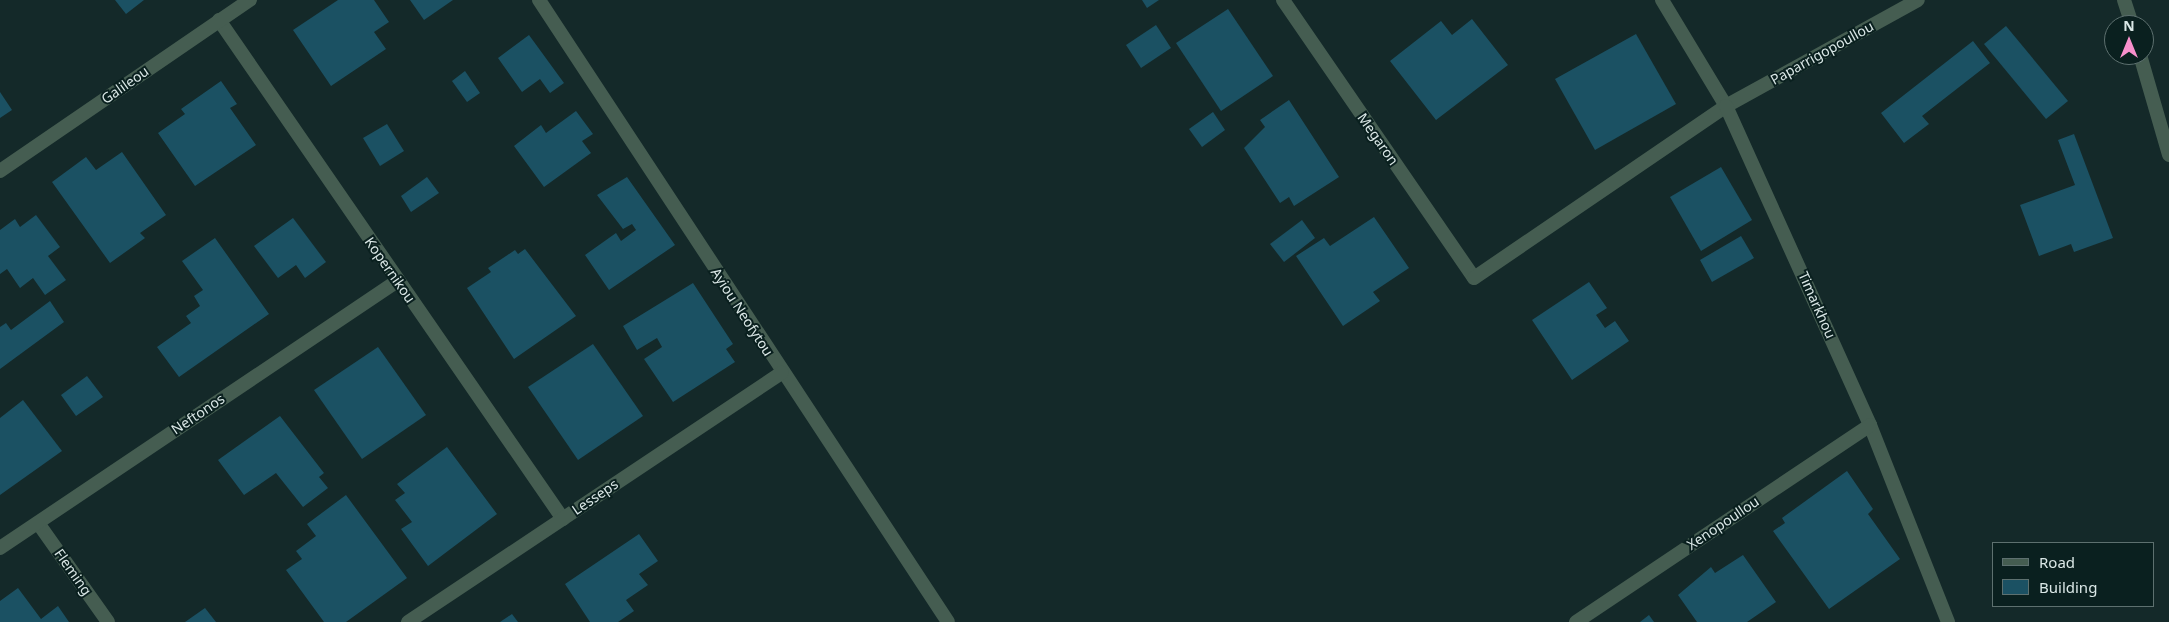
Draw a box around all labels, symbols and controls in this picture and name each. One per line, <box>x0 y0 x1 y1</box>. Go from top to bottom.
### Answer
north arrow <box>2104 15 2154 65</box>
text: N <box>2123 16 2135 35</box>
street label: Paparrigopoullou <box>1768 18 1876 88</box>
street label: Galileou <box>98 63 152 107</box>
street label: Megaron <box>1354 110 1402 168</box>
street label: Kopernikou <box>361 234 419 306</box>
street label: Ayiou Neofytou <box>707 265 777 359</box>
street label: Timarkhou <box>1795 269 1839 341</box>
street label: Neftonos <box>168 390 228 438</box>
street label: Lesseps <box>569 476 621 518</box>
street label: Xenopoullou <box>1684 493 1762 553</box>
legend <box>1992 542 2154 607</box>
street label: Fleming <box>51 546 95 598</box>
text: Road <box>2039 552 2075 572</box>
text: Building <box>2039 577 2097 597</box>

